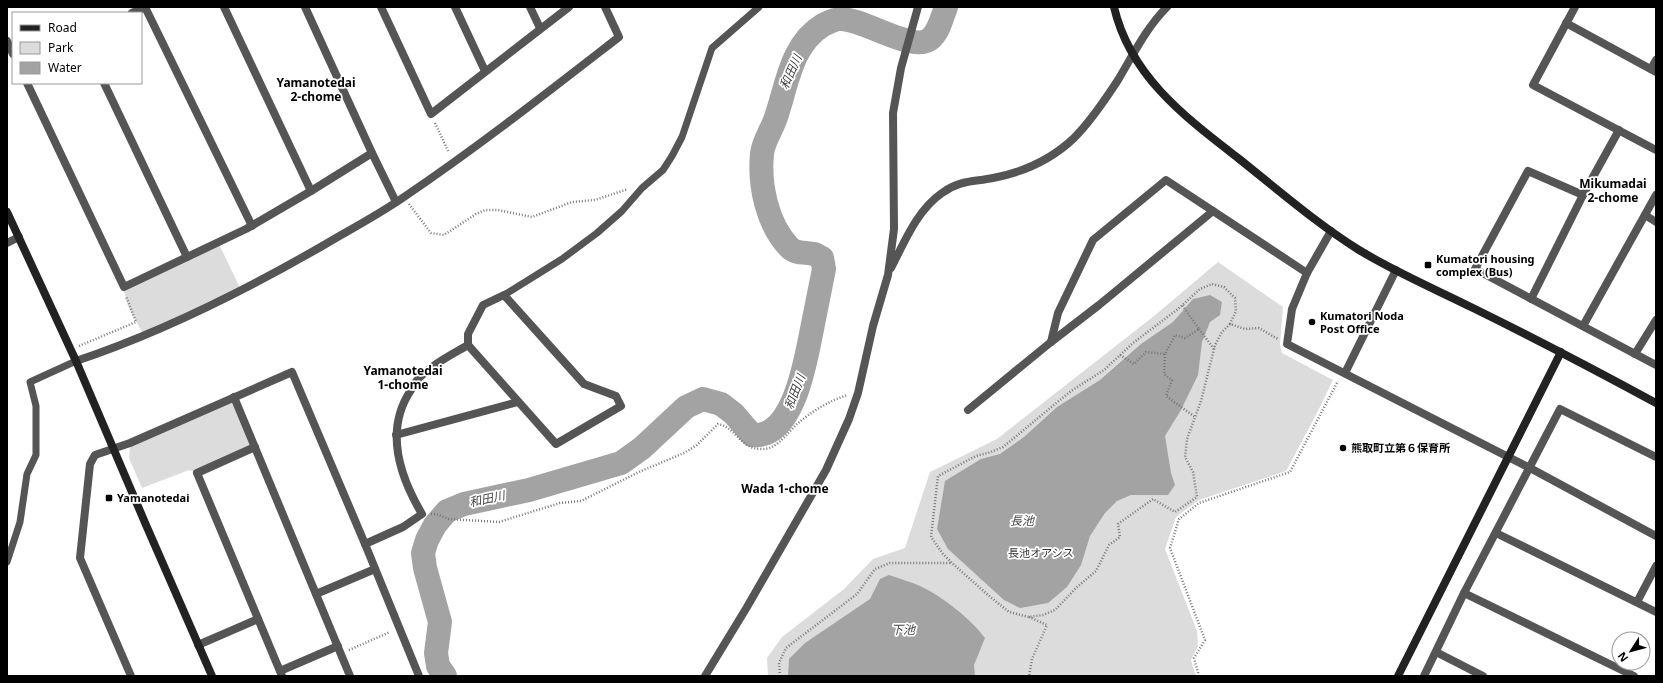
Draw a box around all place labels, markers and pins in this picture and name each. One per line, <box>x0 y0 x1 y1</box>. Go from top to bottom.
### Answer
place label: Kumatori housing complex (Bus) <box>1436 251 1535 279</box>
marker: Kumatori housing complex (Bus) <box>1423 260 1433 270</box>
place label: Kumatori Noda Post Office <box>1320 308 1404 336</box>
marker: Kumatori Noda Post Office <box>1307 317 1317 327</box>
place label: 熊取町立第６保育所 <box>1351 440 1450 455</box>
marker: 熊取町立第６保育所 <box>1338 443 1348 453</box>
place label: Yamanotedai <box>117 490 189 505</box>
marker: Yamanotedai <box>104 493 114 503</box>

